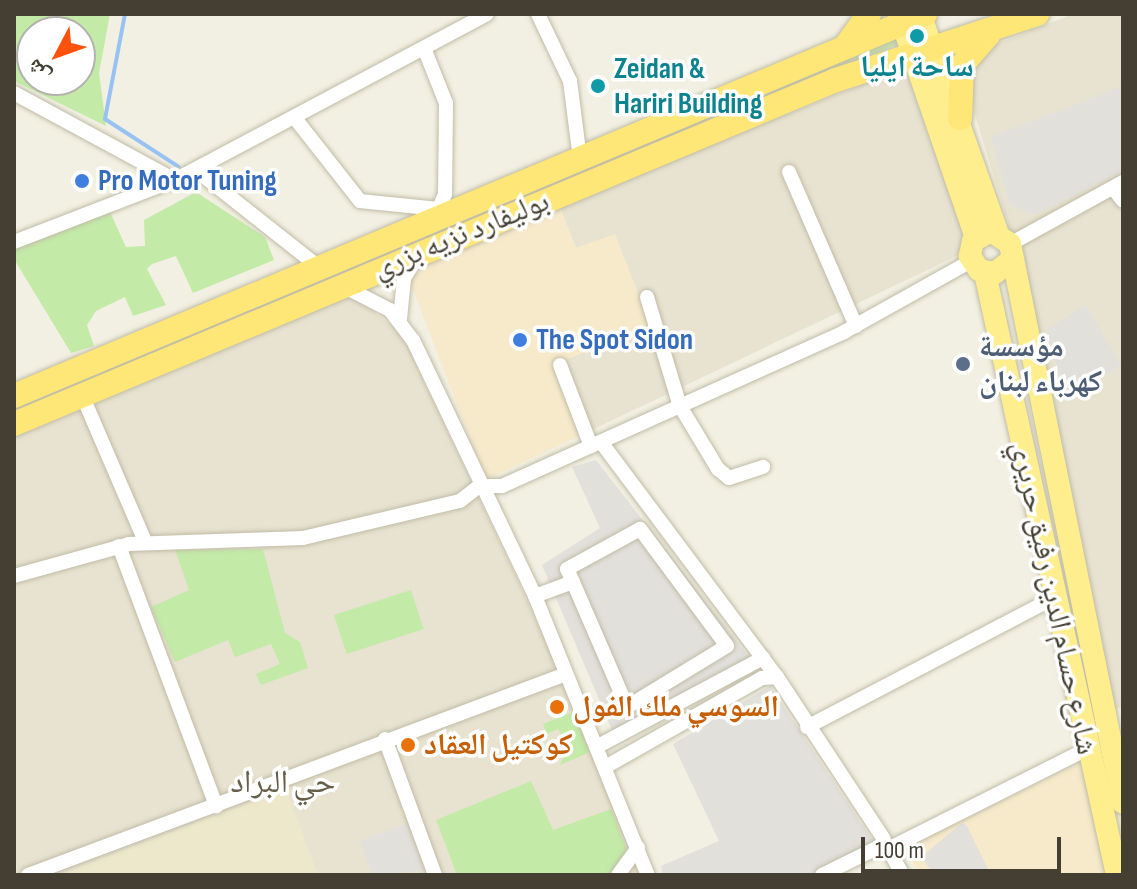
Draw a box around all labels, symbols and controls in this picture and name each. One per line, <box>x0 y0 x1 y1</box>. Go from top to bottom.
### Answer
north arrow <box>16 16 96 96</box>
marker: ساحة ايليا <box>908 27 926 45</box>
place label: ساحة ايليا <box>860 49 974 85</box>
place label: Zeidan & Hariri Building <box>614 51 762 122</box>
text: ش <box>21 53 57 88</box>
marker: Zeidan & Hariri Building <box>589 77 607 95</box>
place label: Pro Motor Tuning <box>98 163 277 199</box>
marker: Pro Motor Tuning <box>73 172 91 190</box>
street label: بوليفارد نزيه بزري <box>368 183 554 287</box>
place label: The Spot Sidon <box>536 322 693 358</box>
place label: مؤسسة كهرباء لبنان <box>979 329 1102 400</box>
marker: The Spot Sidon <box>511 331 529 349</box>
marker: مؤسسة كهرباء لبنان <box>954 355 972 373</box>
street label: شارع حسام الدين رفيق حريري <box>1003 438 1105 758</box>
place label: السوسي ملك الفول <box>573 689 779 725</box>
marker: السوسي ملك الفول <box>548 698 566 716</box>
place label: كوكتيل العقاد <box>424 727 573 763</box>
marker: كوكتيل العقاد <box>399 736 417 754</box>
district label: حي البراد <box>231 764 335 802</box>
scale bar <box>865 821 1065 871</box>
text: 100 m <box>875 836 924 865</box>

